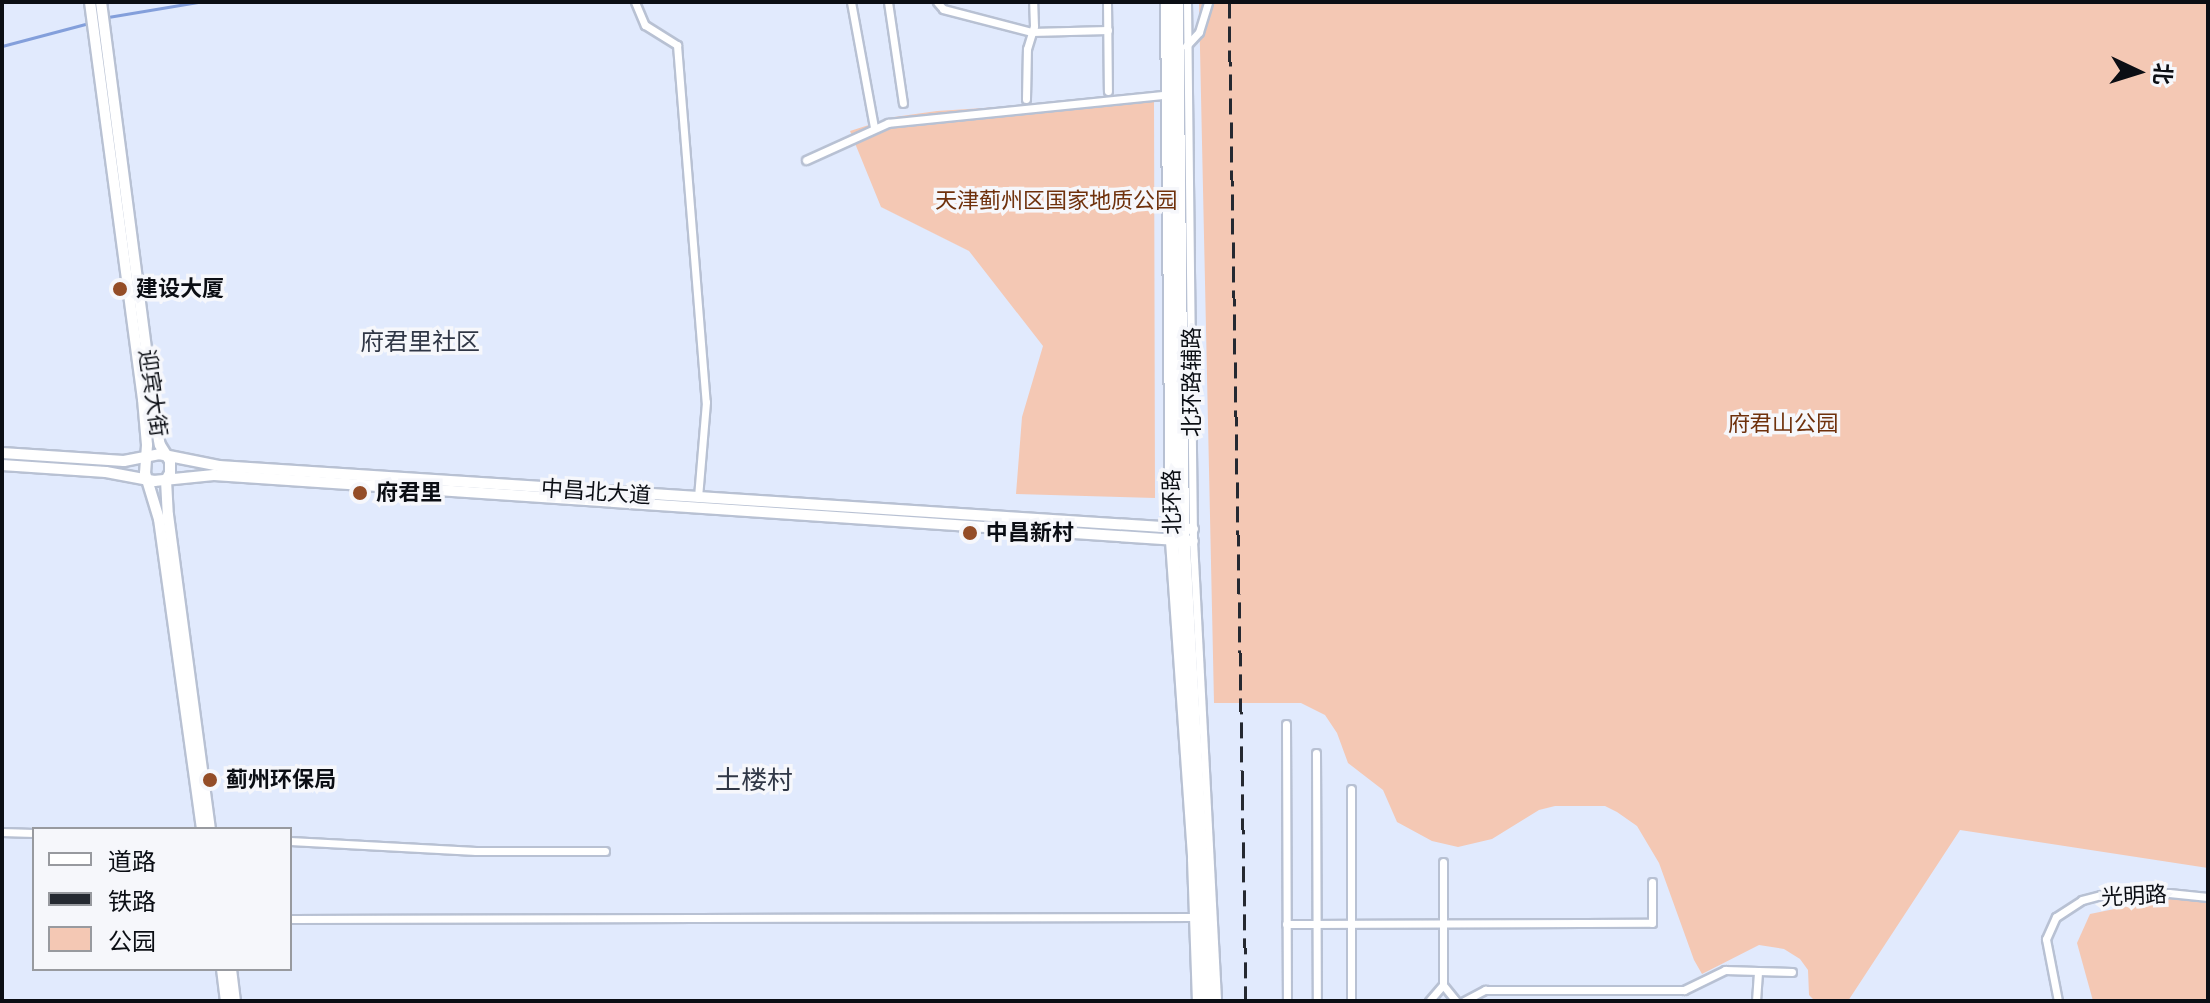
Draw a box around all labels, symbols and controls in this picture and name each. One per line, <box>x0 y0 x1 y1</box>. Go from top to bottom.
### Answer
north arrow <box>2098 32 2178 112</box>
text: 北 <box>2148 62 2177 86</box>
park label: 天津蓟州区国家地质公园 <box>935 188 1177 214</box>
place label: 建设大厦 <box>136 276 224 302</box>
marker: 建设大厦 <box>111 280 129 298</box>
street label: 北环路辅路 <box>1179 327 1205 437</box>
district label: 府君里社区 <box>360 328 480 356</box>
street label: 迎宾大街 <box>134 348 172 438</box>
park label: 府君山公园 <box>1728 411 1838 437</box>
street label: 北环路 <box>1158 469 1186 535</box>
street label: 中昌北大道 <box>540 475 652 509</box>
place label: 府君里 <box>376 480 442 506</box>
marker: 府君里 <box>351 484 369 502</box>
place label: 中昌新村 <box>986 520 1074 546</box>
marker: 中昌新村 <box>961 524 979 542</box>
district label: 土楼村 <box>715 765 793 797</box>
place label: 蓟州环保局 <box>226 767 336 793</box>
marker: 蓟州环保局 <box>201 771 219 789</box>
legend <box>32 827 292 971</box>
text: 道路 <box>108 847 156 876</box>
street label: 光明路 <box>2100 881 2168 911</box>
text: 铁路 <box>108 887 156 916</box>
text: 公园 <box>108 927 156 956</box>

